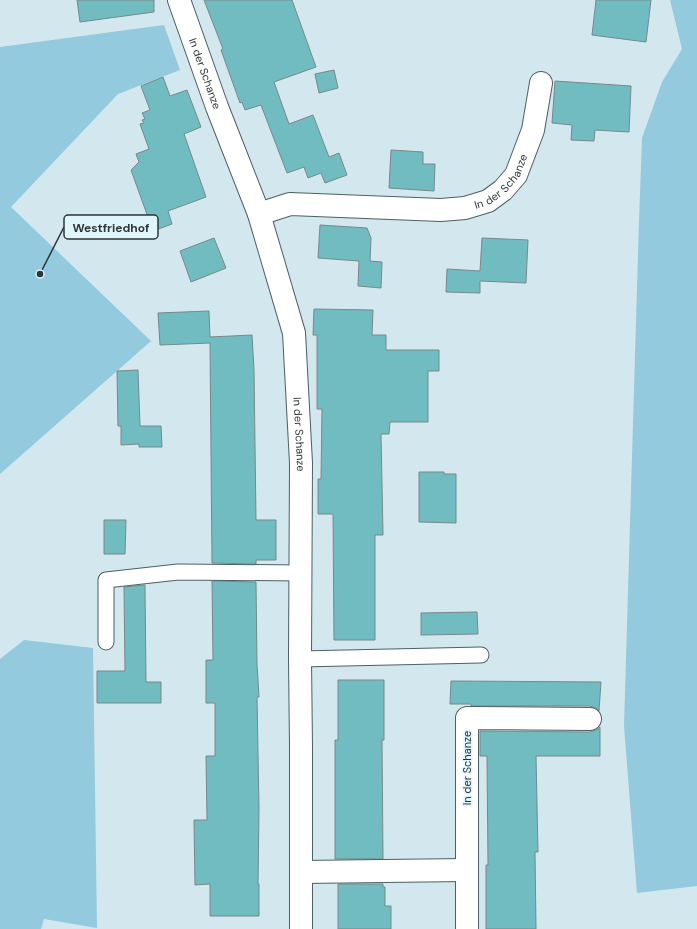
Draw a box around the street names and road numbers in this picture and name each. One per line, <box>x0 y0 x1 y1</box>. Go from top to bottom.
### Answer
street label: In der Schanze <box>186 36 224 111</box>
street label: In der Schanze <box>472 152 530 212</box>
street label: In der Schanze <box>290 397 308 472</box>
street label: In der Schanze <box>460 731 474 805</box>

